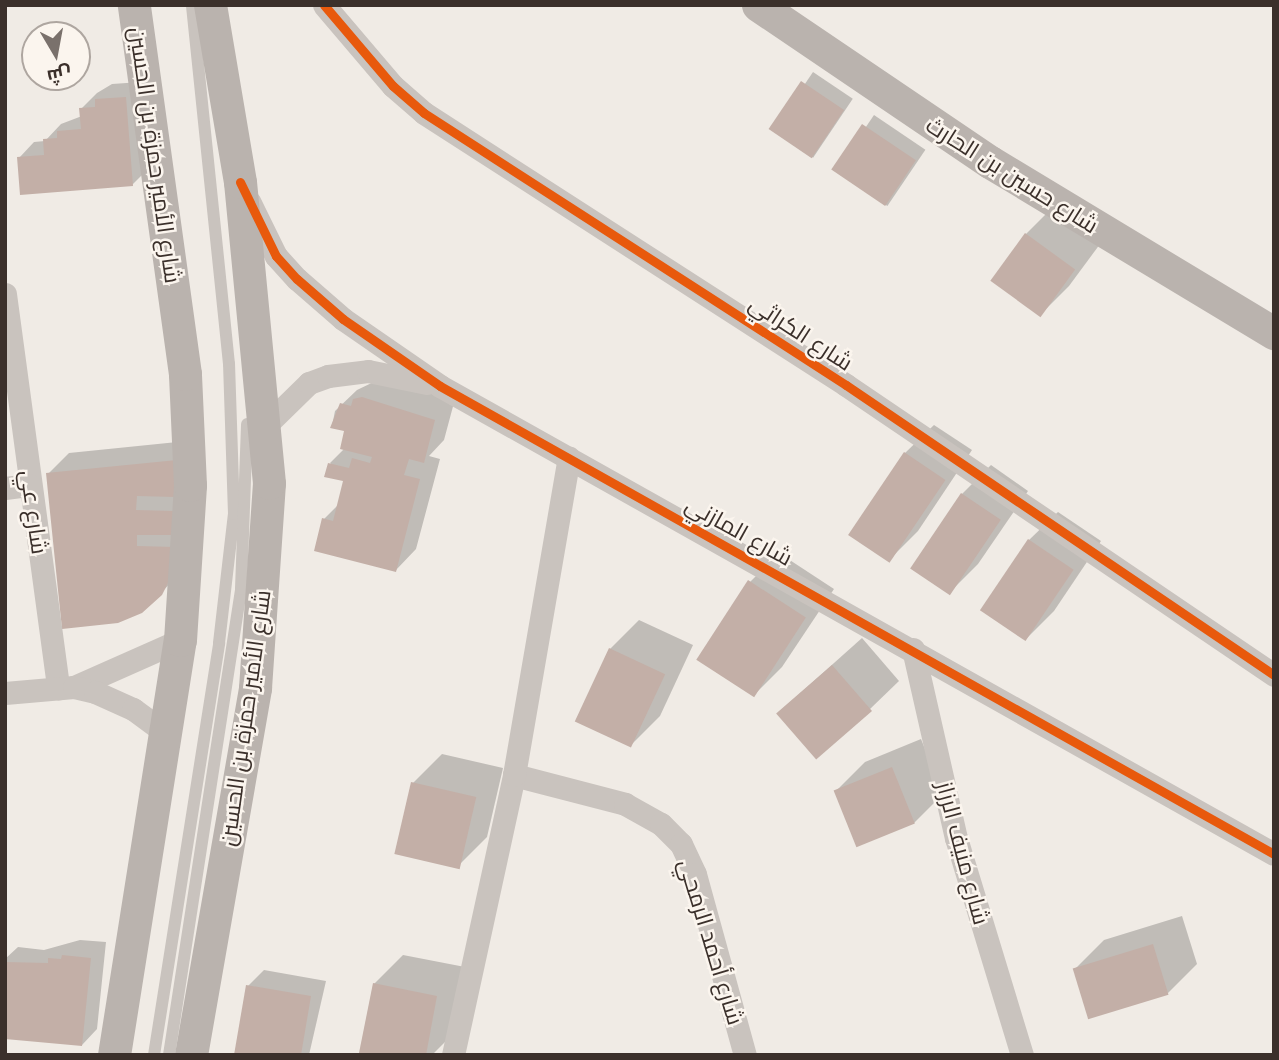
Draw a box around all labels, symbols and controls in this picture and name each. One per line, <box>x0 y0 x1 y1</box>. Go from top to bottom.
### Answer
north arrow <box>21 21 91 91</box>
street label: شارع الأمير حمزة بن الحسين <box>123 25 187 285</box>
text: ش <box>45 60 74 91</box>
street label: شارع حسين بن الحارث <box>921 111 1103 239</box>
street label: شارع الكراثي <box>744 289 858 377</box>
street label: شارع عي <box>14 468 54 556</box>
street label: شارع المازني <box>681 490 797 572</box>
street label: شارع الأمير حمزة بن الحسين <box>213 588 277 848</box>
street label: شارع منيف الرزاز <box>931 778 995 928</box>
street label: شارع أحمد الرمحي <box>673 856 749 1028</box>

